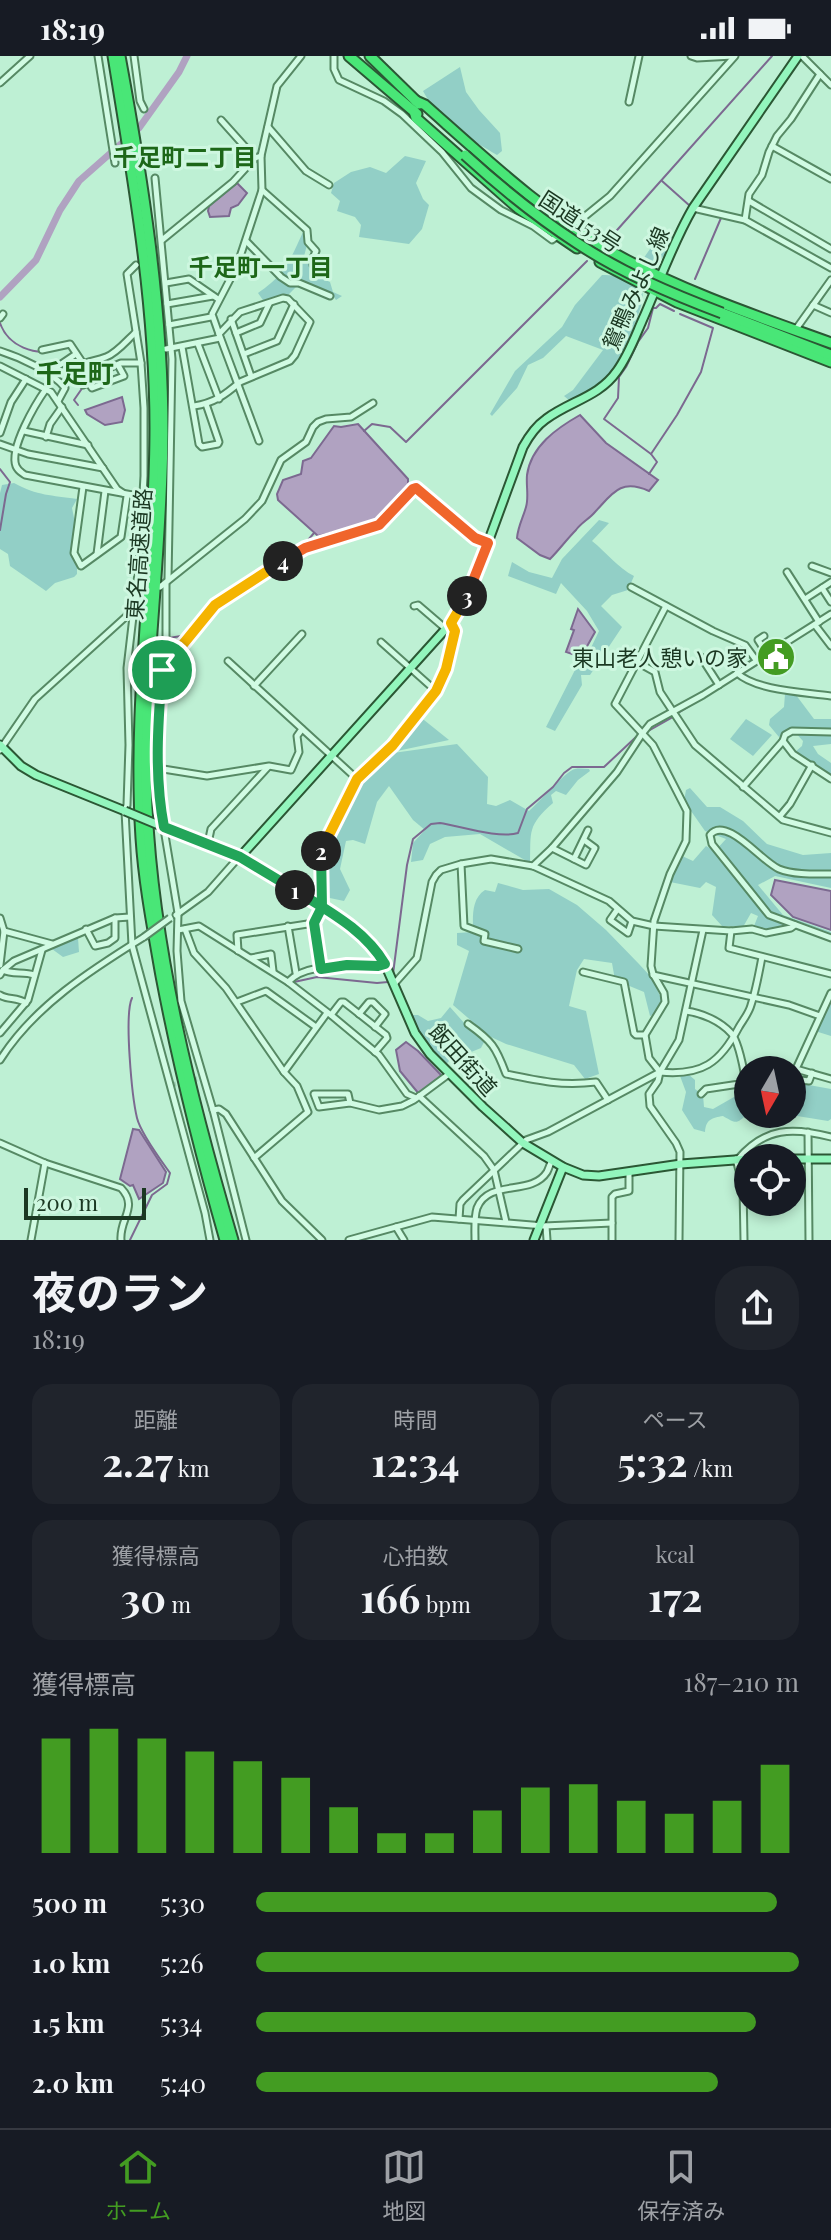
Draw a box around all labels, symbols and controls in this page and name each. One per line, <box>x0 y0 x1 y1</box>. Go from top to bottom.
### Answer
text: 18:19 <box>40 8 105 48</box>
district label: 千足町二丁目 <box>113 140 257 172</box>
street label: 国道153号 <box>534 183 628 259</box>
street label: 鴛鴨みよし線 <box>594 222 676 354</box>
district label: 千足町一丁目 <box>189 250 333 282</box>
district label: 千足町 <box>36 355 114 390</box>
street label: 東名高速道路 <box>118 487 158 621</box>
pin: 4 <box>263 541 303 581</box>
text: 4 <box>277 546 289 576</box>
pin: 3 <box>447 576 487 616</box>
text: 3 <box>462 581 472 611</box>
pin <box>128 636 196 704</box>
public building icon: 東山老人憩いの家 <box>755 636 797 678</box>
place label: 東山老人憩いの家 <box>572 642 748 672</box>
icon: arrive <box>140 648 184 692</box>
pin: 2 <box>301 831 341 871</box>
text: 2 <box>315 836 327 866</box>
pin: 1 <box>275 870 315 910</box>
text: 1 <box>291 875 299 905</box>
street label: 飯田街道 <box>423 1016 505 1102</box>
north arrow <box>734 1056 806 1128</box>
map controls <box>734 1056 806 1216</box>
button: locate <box>734 1144 806 1216</box>
scale bar <box>24 1184 146 1220</box>
text: 200 m <box>36 1187 98 1217</box>
text: 夜のラン <box>32 1261 208 1320</box>
button: share <box>715 1266 799 1350</box>
text: 18:19 <box>32 1321 85 1356</box>
text: 距離 <box>134 1404 178 1434</box>
text: 時間 <box>393 1404 438 1434</box>
text: ペース <box>643 1404 708 1434</box>
text: 2.27 <box>102 1434 173 1487</box>
text: 12:34 <box>371 1434 460 1487</box>
text: 5:32 <box>617 1434 688 1487</box>
text: km <box>173 1453 209 1483</box>
text: /km <box>688 1453 733 1483</box>
text: kcal <box>655 1539 695 1569</box>
text: 獲得標高 <box>112 1540 200 1570</box>
text: 心拍数 <box>382 1540 449 1570</box>
text: 172 <box>648 1569 702 1622</box>
text: 30 <box>121 1570 166 1623</box>
text: 166 <box>360 1570 421 1623</box>
text: m <box>166 1589 191 1619</box>
text: bpm <box>421 1589 471 1619</box>
text: 187–210 m <box>684 1664 799 1699</box>
text: 獲得標高 <box>32 1666 136 1701</box>
text: 500 m <box>32 1885 107 1920</box>
text: 5:30 <box>160 1885 205 1920</box>
text: 1.0 km <box>32 1945 110 1980</box>
text: 5:26 <box>160 1945 204 1980</box>
text: 1.5 km <box>32 2005 105 2040</box>
text: 5:34 <box>160 2005 202 2040</box>
text: 2.0 km <box>32 2065 114 2100</box>
text: 5:40 <box>160 2065 206 2100</box>
tab: ホーム <box>106 2145 171 2225</box>
tab: 地図 <box>382 2145 426 2225</box>
tab: 保存済み <box>637 2145 725 2225</box>

